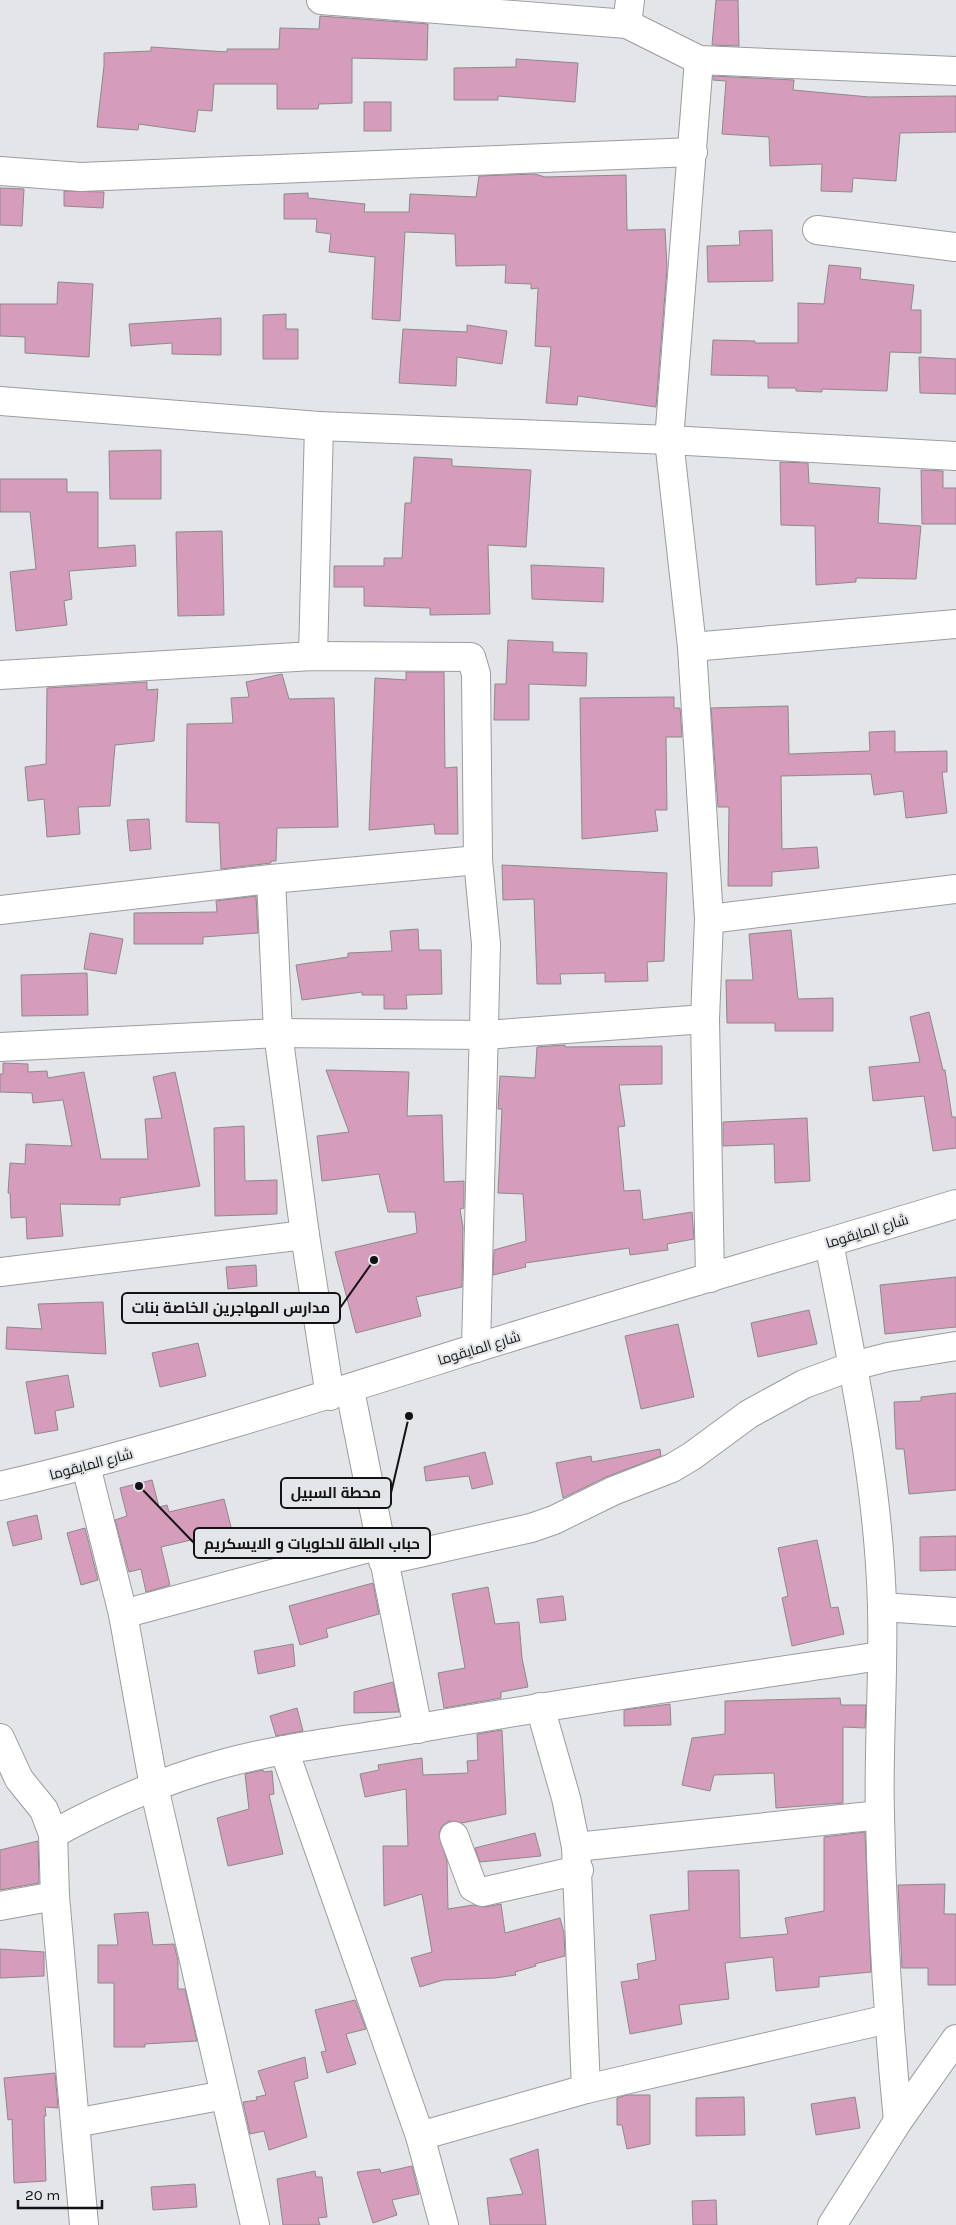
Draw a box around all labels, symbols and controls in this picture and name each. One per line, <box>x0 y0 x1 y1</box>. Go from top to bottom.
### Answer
street label: شارع المايقوما <box>824 1211 911 1252</box>
callout: مدارس المهاجرين الخاصة بنات <box>122 1293 340 1323</box>
text: مدارس المهاجرين الخاصة بنات <box>132 1299 330 1317</box>
street label: شارع المايقوما <box>436 1328 523 1369</box>
street label: شارع المايقوما <box>48 1445 135 1484</box>
callout: محطة السبيل <box>281 1478 391 1508</box>
text: محطة السبيل <box>291 1484 381 1502</box>
callout: حباب الطلة للحلويات و الايسكريم <box>194 1528 430 1558</box>
text: حباب الطلة للحلويات و الايسكريم <box>204 1535 420 1554</box>
scale bar <box>18 2178 101 2210</box>
text: 20 m <box>25 2186 60 2204</box>

